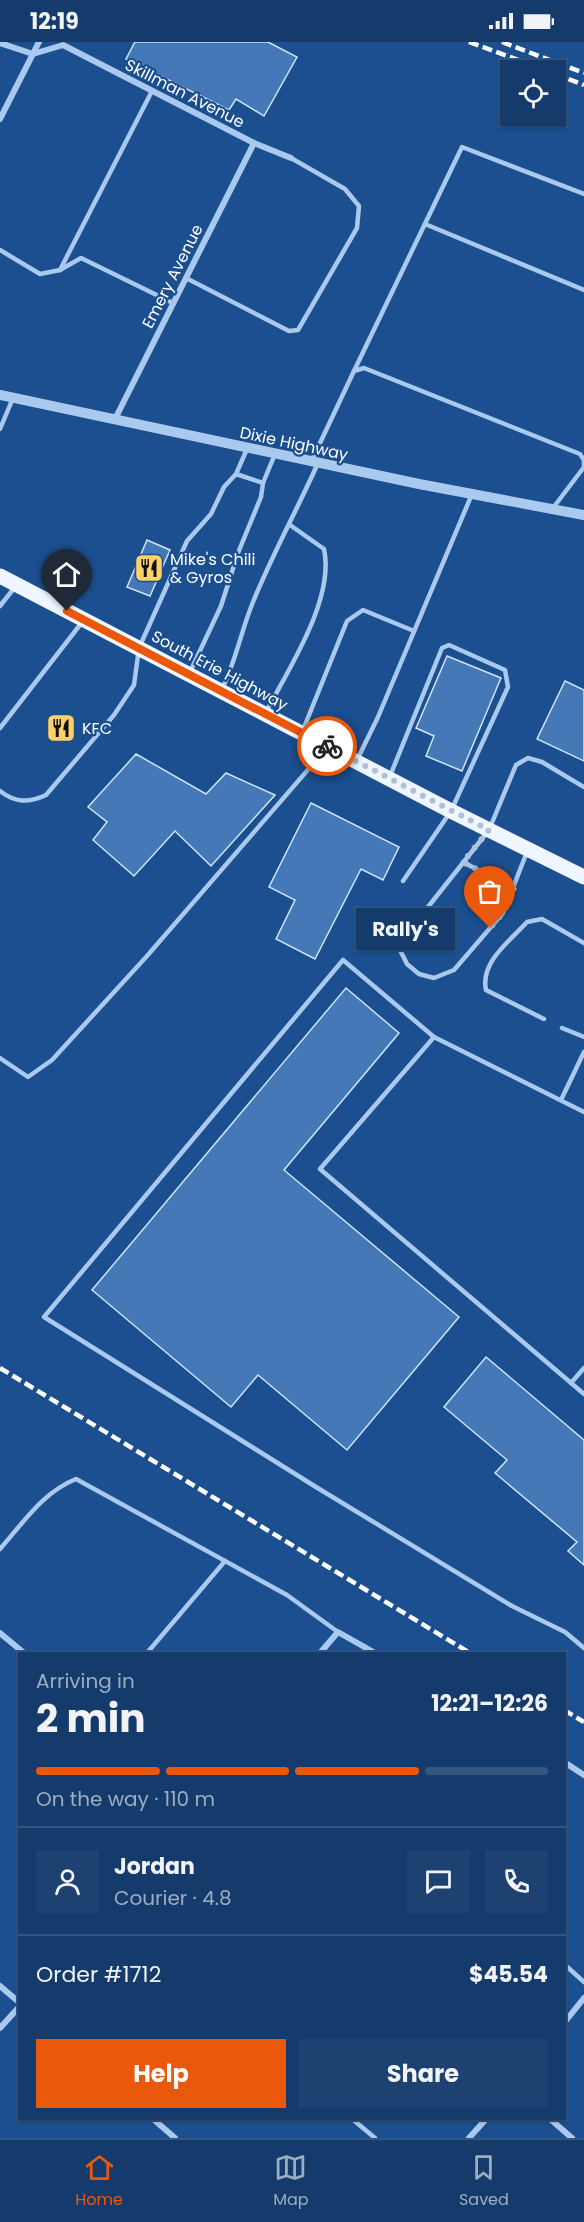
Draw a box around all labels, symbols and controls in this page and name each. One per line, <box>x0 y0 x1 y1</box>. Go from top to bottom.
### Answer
text: 12:19 <box>30 6 79 37</box>
street label: Skillman Avenue <box>121 53 249 134</box>
map controls <box>500 60 566 126</box>
button: locate <box>500 60 566 126</box>
street label: Emery Avenue <box>136 220 209 332</box>
street label: Dixie Highway <box>238 421 350 466</box>
place label: Mike's Chili & Gyros <box>170 548 255 589</box>
pin <box>41 549 92 611</box>
restaurant icon: Mike's Chili & Gyros <box>133 552 165 584</box>
icon: home <box>50 558 83 591</box>
street label: South Erie Highway <box>147 625 292 716</box>
restaurant icon: KFC <box>45 712 77 744</box>
courier <box>297 716 357 776</box>
place label: KFC <box>82 717 112 740</box>
icon: bike <box>311 730 344 763</box>
pin <box>464 866 515 928</box>
icon: bag <box>473 875 506 908</box>
callout: Rally's <box>355 907 454 949</box>
text: Rally's <box>372 915 439 943</box>
text: Arriving in <box>36 1667 135 1695</box>
text: 12:21–12:26 <box>431 1688 548 1719</box>
text: 2 min <box>36 1691 146 1746</box>
text: On the way · 110 m <box>36 1785 215 1813</box>
button: person <box>36 1850 99 1913</box>
button: chat <box>407 1850 470 1913</box>
button: phone <box>485 1850 548 1913</box>
text: Jordan <box>114 1851 195 1882</box>
text: Courier · 4.8 <box>114 1884 232 1912</box>
text: Order #1712 <box>36 1959 161 1990</box>
text: $45.54 <box>469 1959 548 1990</box>
button: Help <box>36 2039 286 2108</box>
button: Share <box>298 2039 548 2108</box>
tab: Home <box>75 2151 123 2212</box>
tab: Map <box>273 2151 309 2212</box>
tab: Saved <box>459 2151 509 2212</box>

